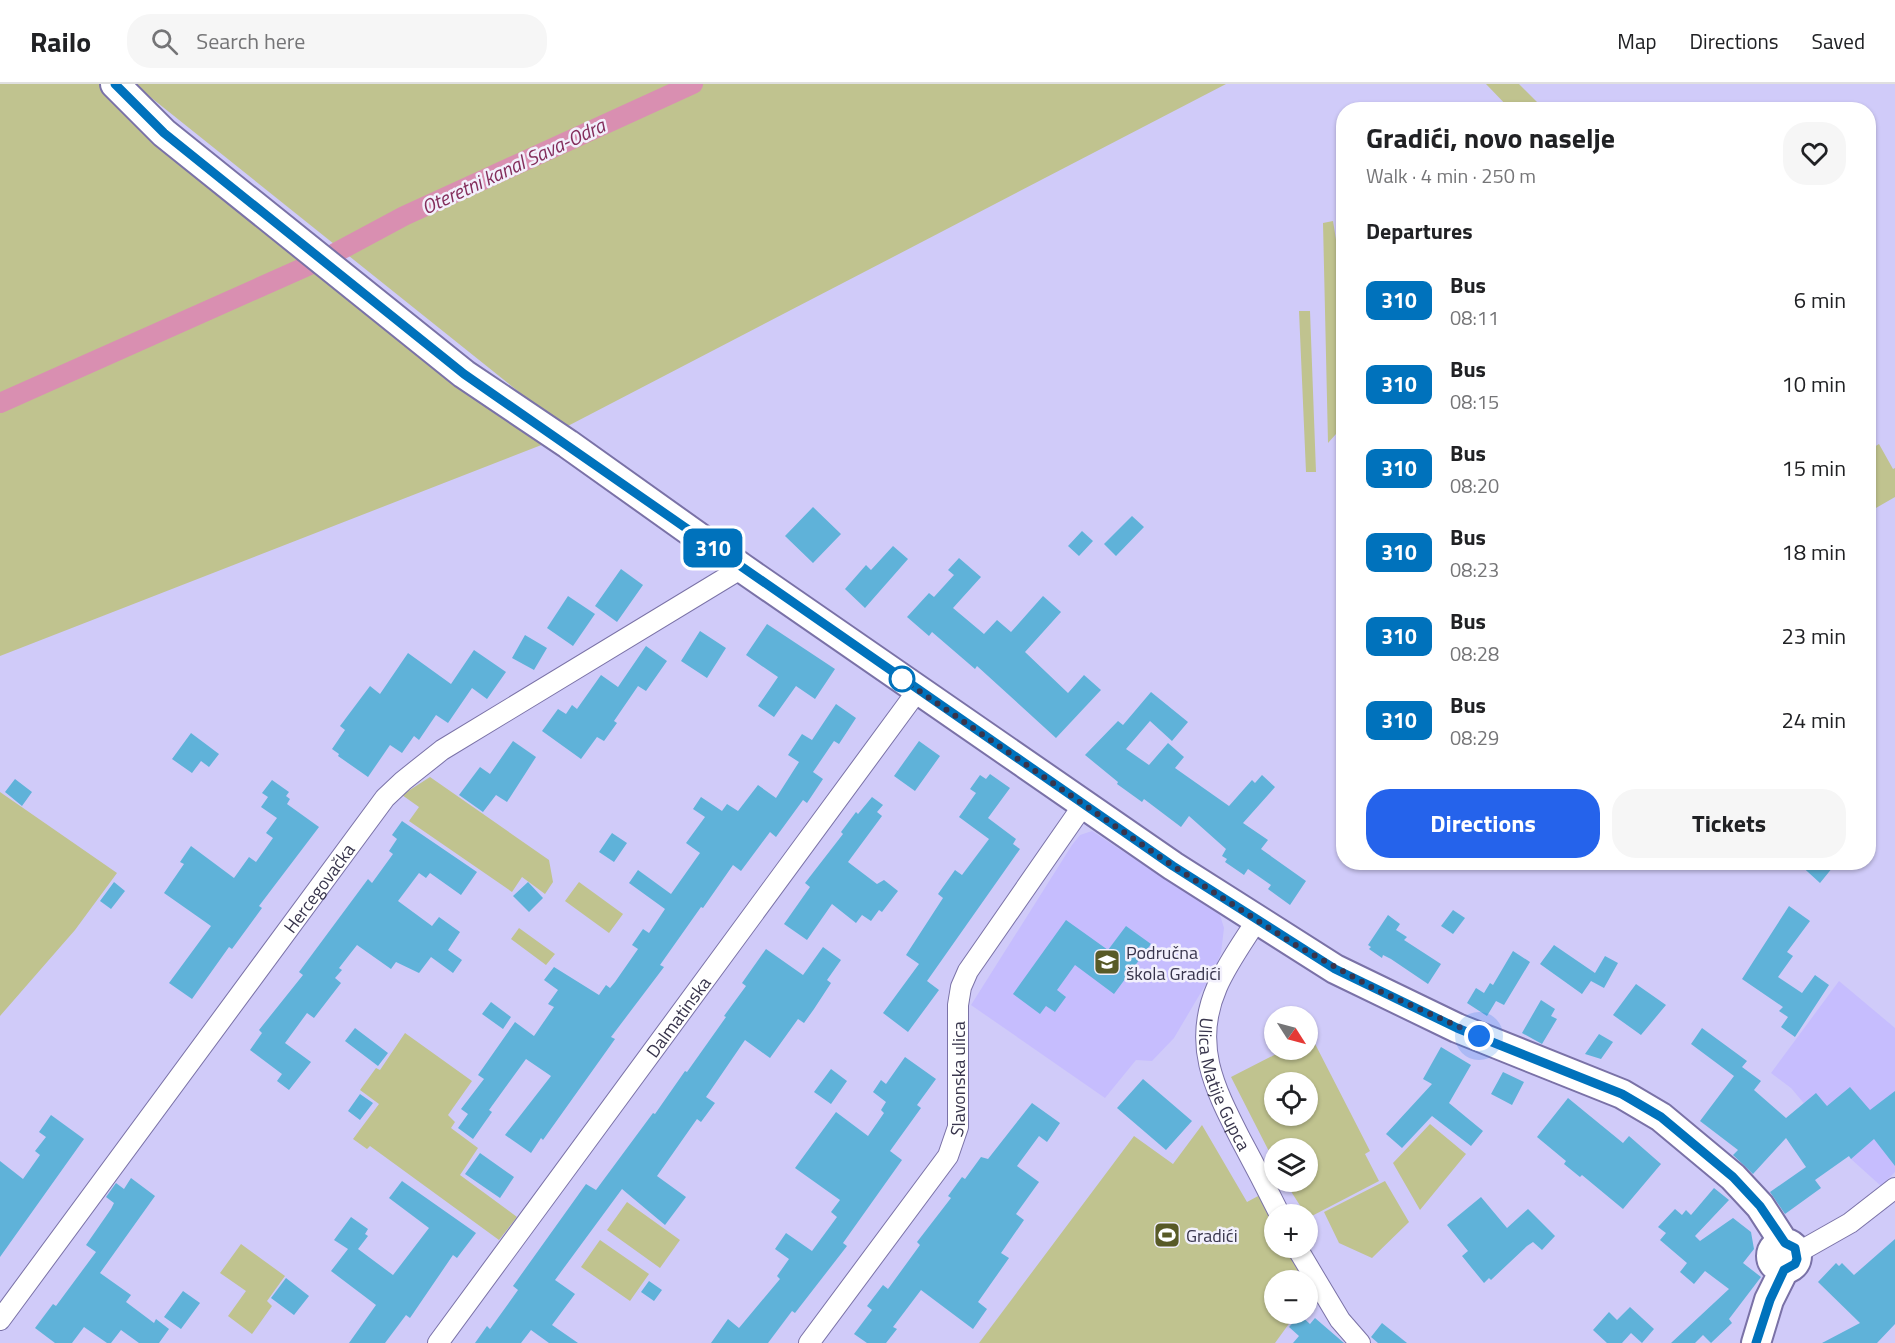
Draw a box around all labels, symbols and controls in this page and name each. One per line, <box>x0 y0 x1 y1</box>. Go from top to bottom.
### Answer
search box <box>127 14 547 68</box>
text: Railo <box>30 20 91 63</box>
text: Search here <box>196 24 305 58</box>
icon: search <box>148 25 181 58</box>
text: Map <box>1617 25 1657 57</box>
text: Directions <box>1690 25 1779 57</box>
text: Saved <box>1812 25 1865 57</box>
water label: Oteretni kanal Sava-Odra <box>416 109 611 222</box>
text: Gradići, novo naselje <box>1366 116 1615 159</box>
button: heart <box>1783 122 1846 185</box>
text: Walk · 4 min · 250 m <box>1366 160 1536 191</box>
text: Departures <box>1366 214 1473 248</box>
text: Bus <box>1450 268 1486 302</box>
text: 6 min <box>1794 283 1846 317</box>
text: 310 <box>1381 284 1417 316</box>
text: 08:11 <box>1450 302 1499 333</box>
text: Bus <box>1450 352 1486 386</box>
text: 10 min <box>1781 367 1846 401</box>
text: 310 <box>1381 368 1417 400</box>
text: 08:15 <box>1450 386 1499 417</box>
text: Bus <box>1450 436 1486 470</box>
text: 15 min <box>1781 451 1846 485</box>
text: 310 <box>1381 452 1417 484</box>
text: 08:20 <box>1450 470 1499 501</box>
text: Bus <box>1450 520 1486 554</box>
line badge: 310 <box>678 528 748 568</box>
text: 310 <box>695 532 731 564</box>
text: 18 min <box>1781 535 1846 569</box>
text: 310 <box>1381 536 1417 568</box>
text: 08:23 <box>1450 554 1499 585</box>
text: Bus <box>1450 604 1486 638</box>
text: 23 min <box>1781 619 1846 653</box>
text: 310 <box>1381 620 1417 652</box>
text: 08:28 <box>1450 638 1499 669</box>
unlabelled marker <box>889 666 915 692</box>
text: Bus <box>1450 688 1486 722</box>
text: 24 min <box>1781 703 1846 737</box>
text: 310 <box>1381 704 1417 736</box>
text: 08:29 <box>1450 722 1499 753</box>
button: Directions <box>1366 789 1600 858</box>
button: Tickets <box>1612 789 1846 858</box>
street label: Hercegovačka <box>277 837 361 938</box>
place label: Područna škola Gradići <box>1126 939 1221 987</box>
school or university icon: Područna škola Gradići <box>1092 947 1122 977</box>
street label: Dalmatinska <box>639 970 717 1063</box>
north arrow <box>1264 1006 1318 1060</box>
map controls <box>1264 1006 1318 1324</box>
street label: Ulica Matije Gupca <box>1192 1016 1258 1155</box>
street label: Slavonska ulica <box>942 1021 972 1140</box>
your location <box>1464 1021 1494 1051</box>
button: locate <box>1264 1072 1318 1126</box>
button: layers <box>1264 1138 1318 1192</box>
button: + <box>1264 1204 1318 1258</box>
sports icon: Gradići <box>1152 1220 1182 1250</box>
place label: Gradići <box>1186 1222 1238 1249</box>
button: − <box>1264 1270 1318 1324</box>

